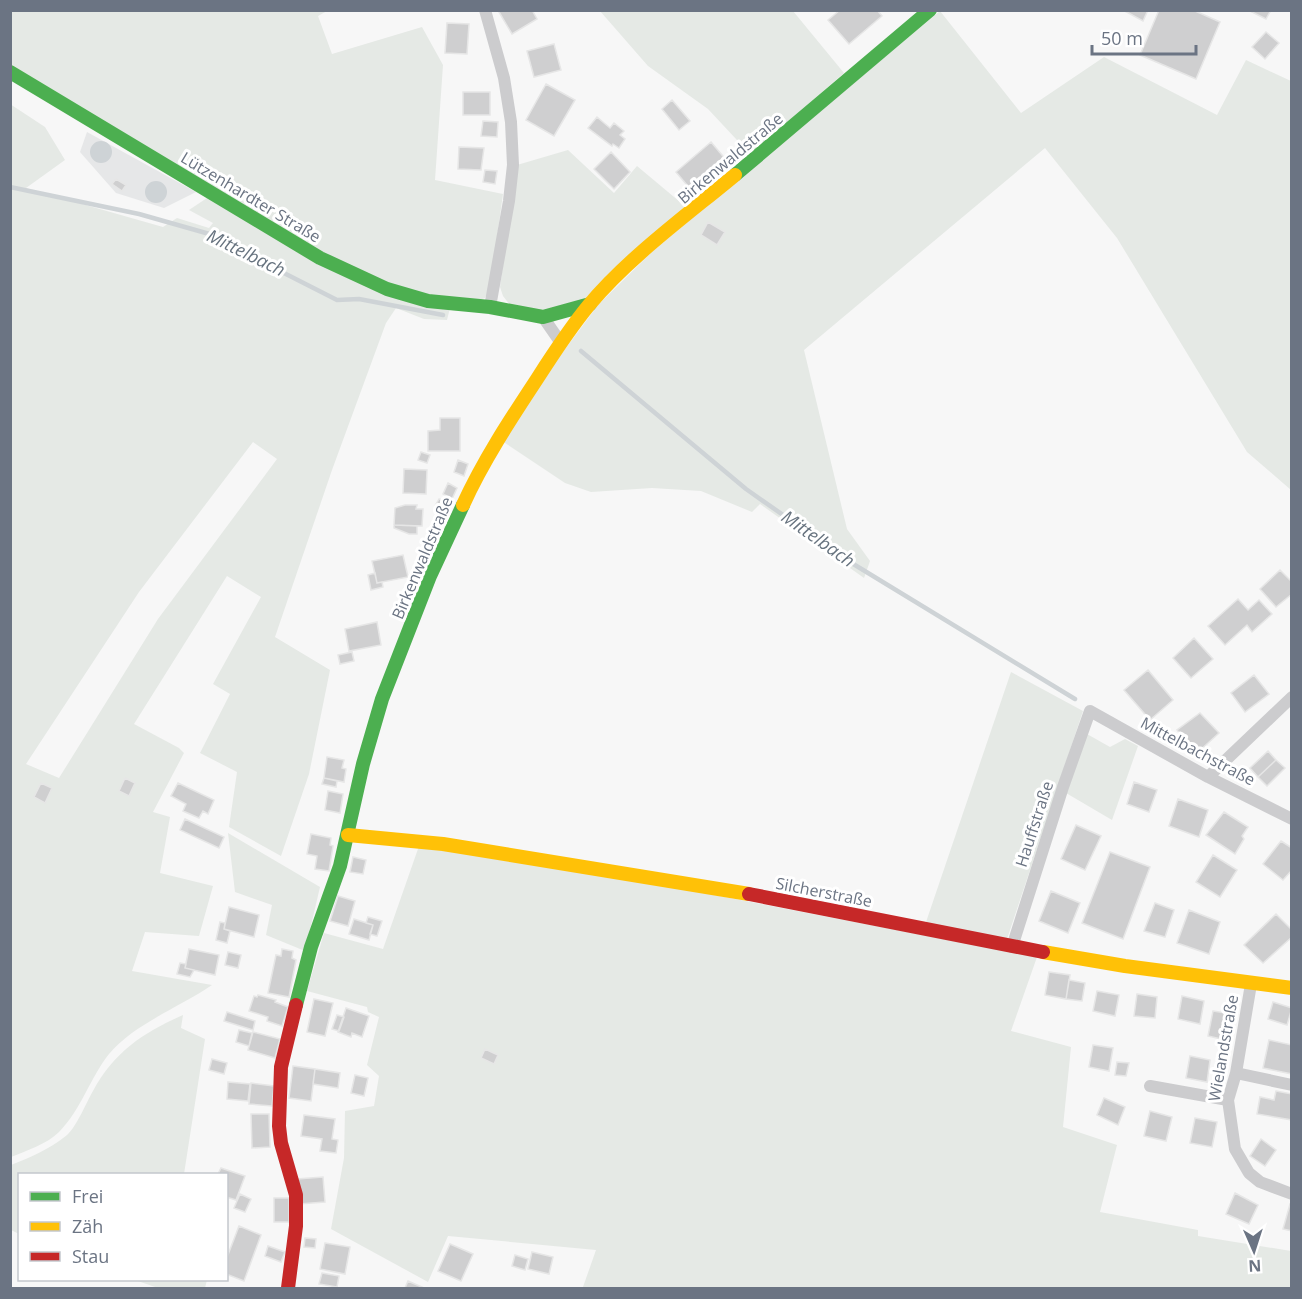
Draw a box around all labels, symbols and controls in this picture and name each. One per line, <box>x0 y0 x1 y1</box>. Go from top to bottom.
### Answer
scale bar <box>1092 18 1196 56</box>
text: 50 m <box>1101 26 1143 50</box>
street label: Birkenwaldstraße <box>673 107 787 209</box>
street label: Lützenhardter Straße <box>177 147 325 247</box>
water label: Mittelbach <box>203 223 289 281</box>
street label: Birkenwaldstraße <box>386 493 458 623</box>
water label: Mittelbach <box>777 504 860 572</box>
street label: Mittelbachstraße <box>1137 712 1259 790</box>
street label: Hauffstraße <box>1010 778 1058 870</box>
street label: Silcherstraße <box>774 872 874 912</box>
street label: Wielandstraße <box>1203 993 1243 1103</box>
legend <box>18 1173 228 1281</box>
text: Frei <box>72 1184 103 1208</box>
text: Zäh <box>72 1214 103 1238</box>
north arrow <box>1224 1221 1284 1281</box>
text: Stau <box>72 1244 109 1268</box>
text: N <box>1248 1255 1262 1277</box>

